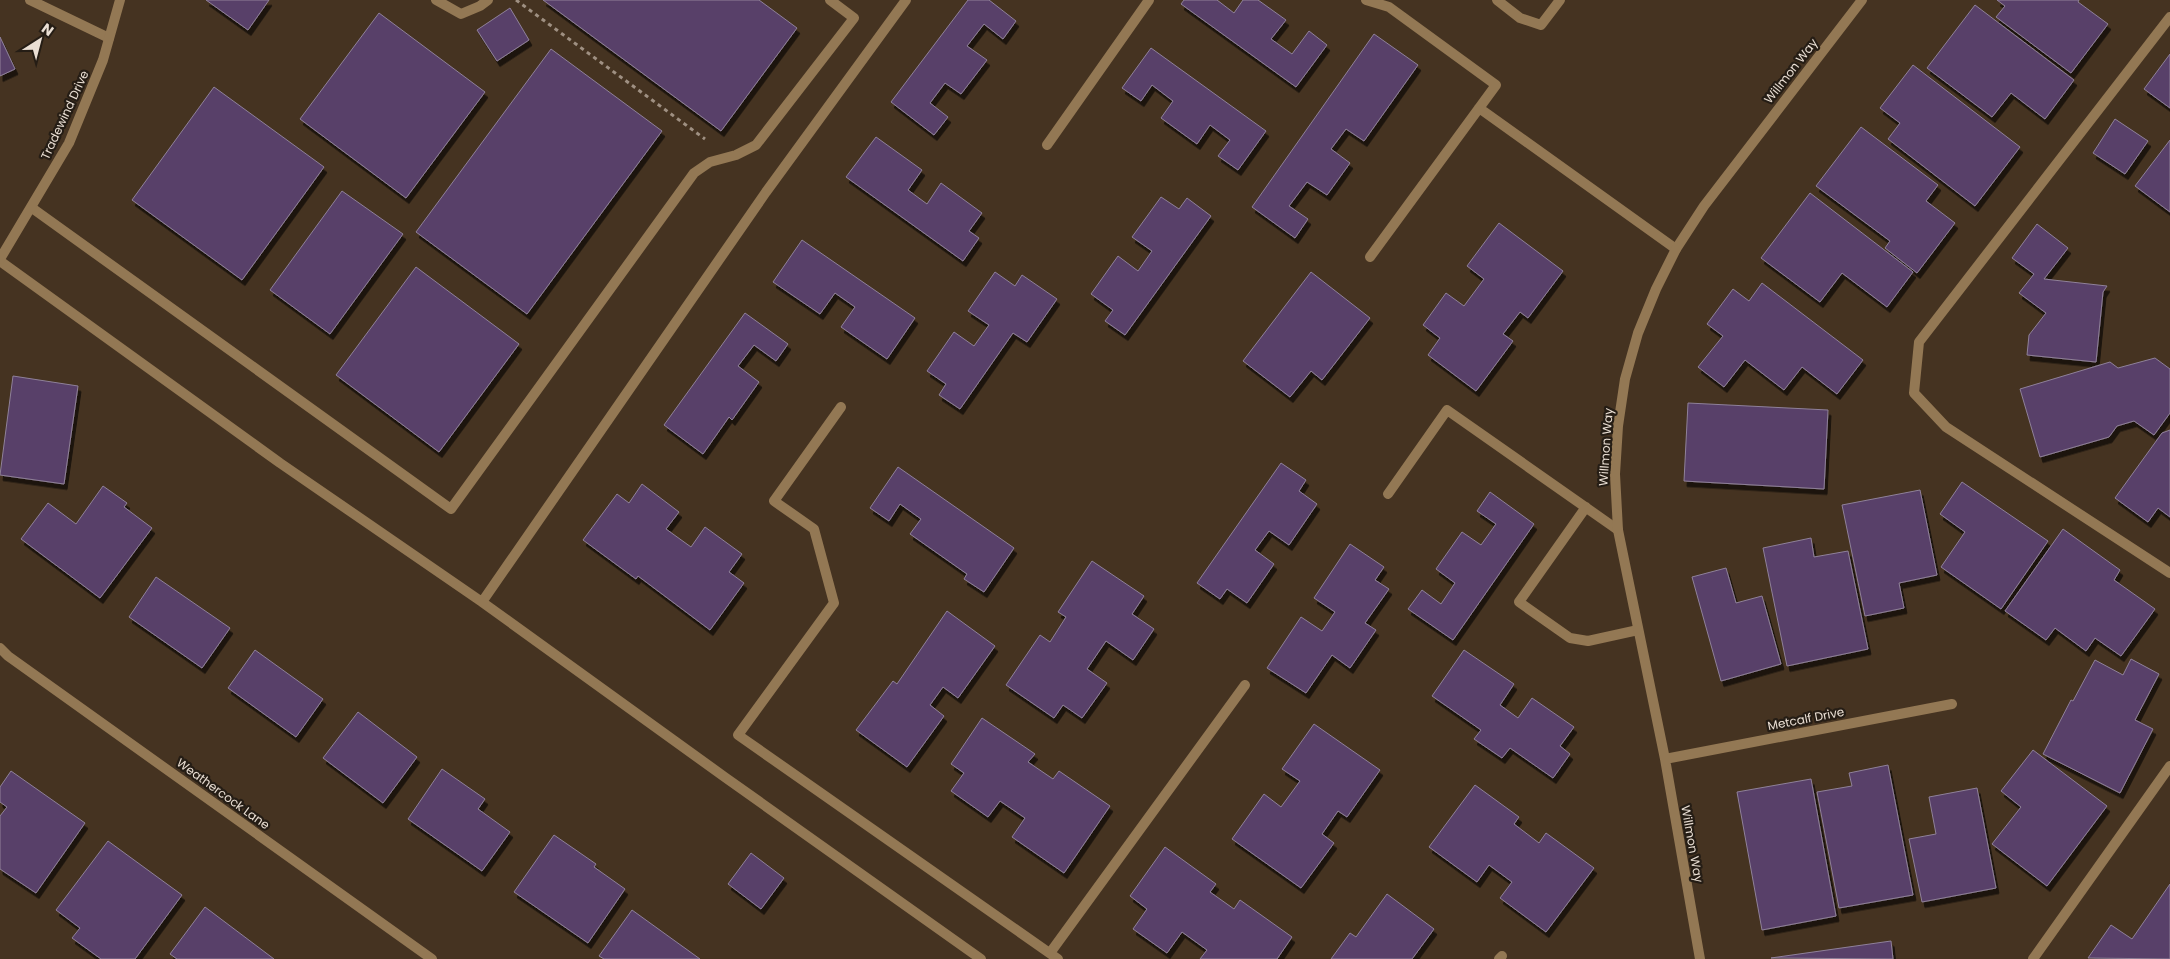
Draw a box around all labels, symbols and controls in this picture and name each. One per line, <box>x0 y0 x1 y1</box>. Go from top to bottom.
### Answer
north arrow <box>15 15 65 65</box>
text: N <box>38 18 58 41</box>
street label: Willmon Way <box>1760 35 1821 107</box>
street label: Tradewind Drive <box>36 67 93 162</box>
street label: Willmon Way <box>1594 407 1617 487</box>
street label: Metcalf Drive <box>1766 703 1846 734</box>
street label: Weathercock Lane <box>173 754 273 833</box>
street label: Willmon Way <box>1677 804 1708 884</box>

